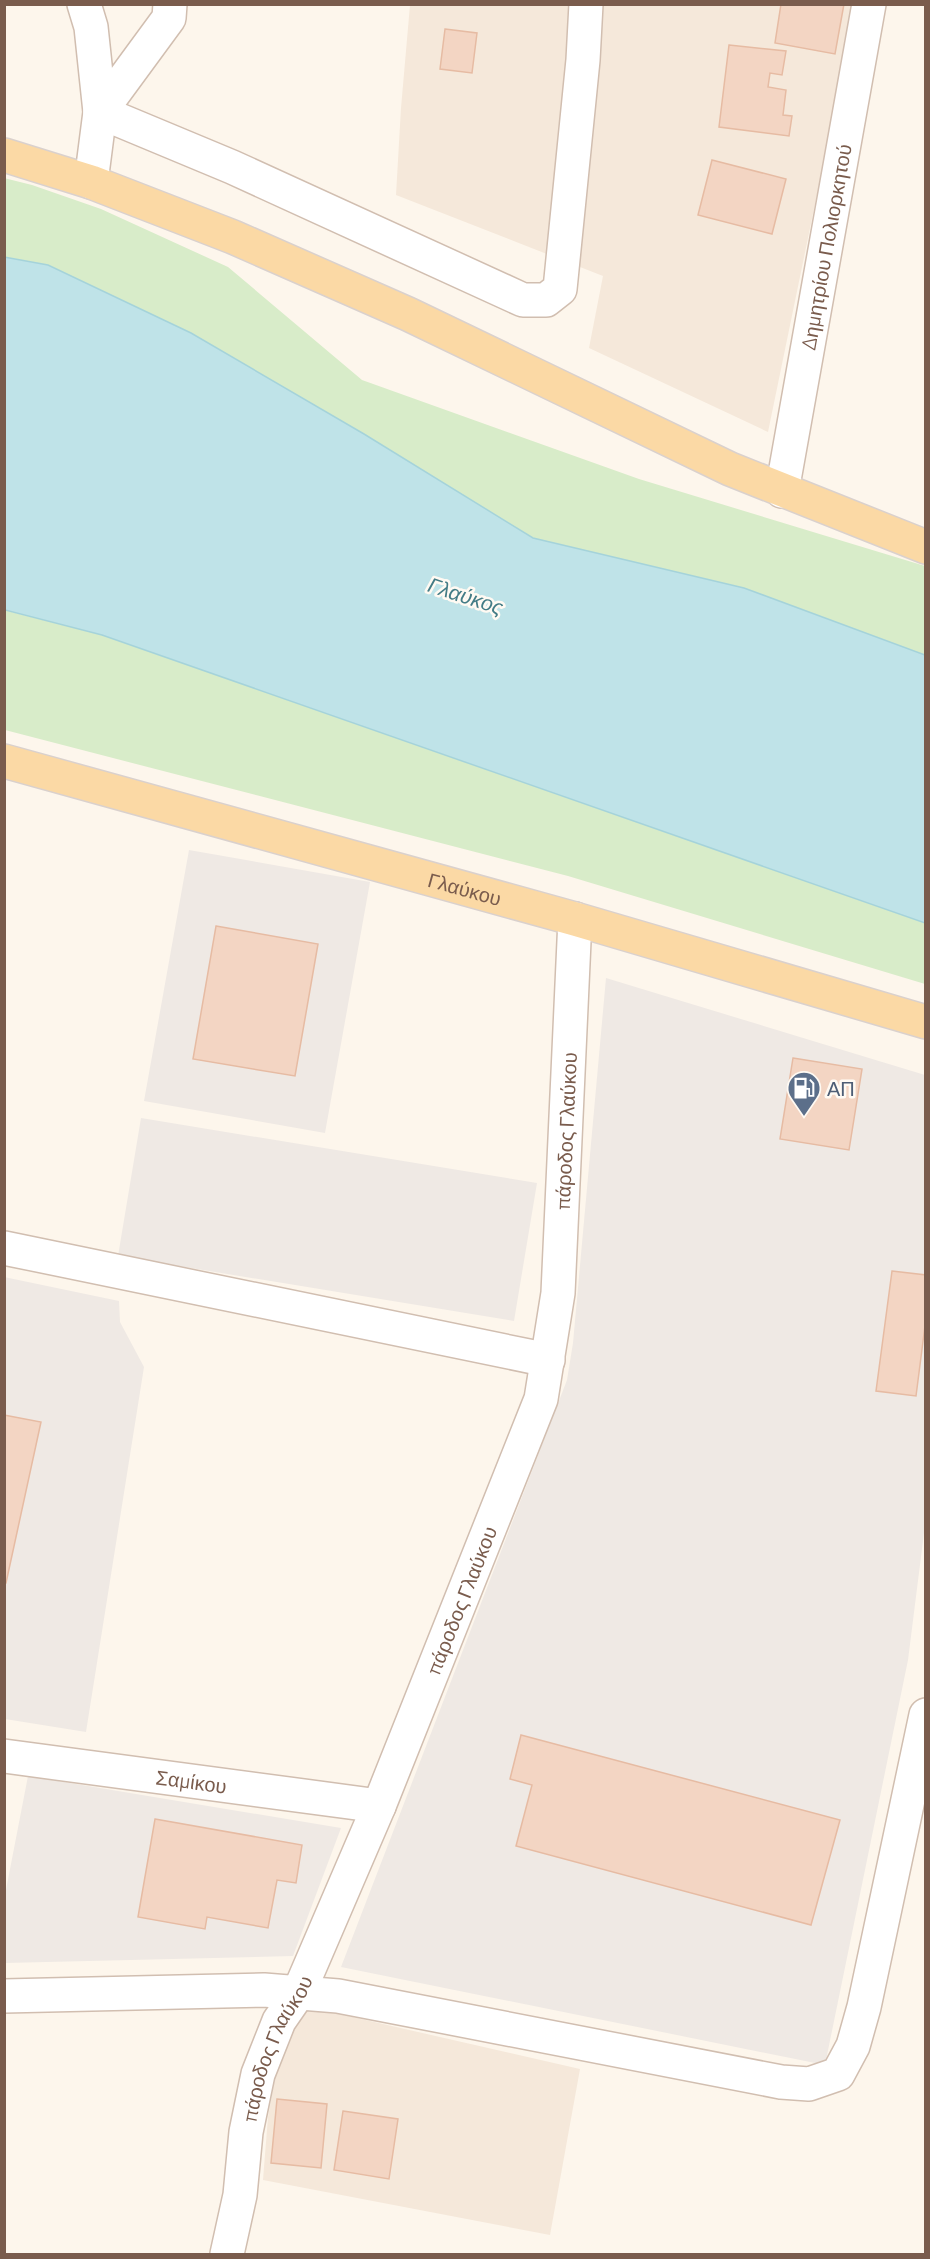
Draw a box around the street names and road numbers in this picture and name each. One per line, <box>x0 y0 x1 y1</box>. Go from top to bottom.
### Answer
street label: Δημητρίου Πολιορκητού <box>795 142 856 352</box>
street label: Γλαύκου <box>425 867 504 910</box>
street label: πάροδος Γλαύκου <box>550 1052 581 1211</box>
street label: πάροδος Γλαύκου <box>421 1523 501 1678</box>
street label: Σαμίκου <box>154 1764 228 1798</box>
street label: πάροδος Γλαύκου <box>236 1972 317 2124</box>

